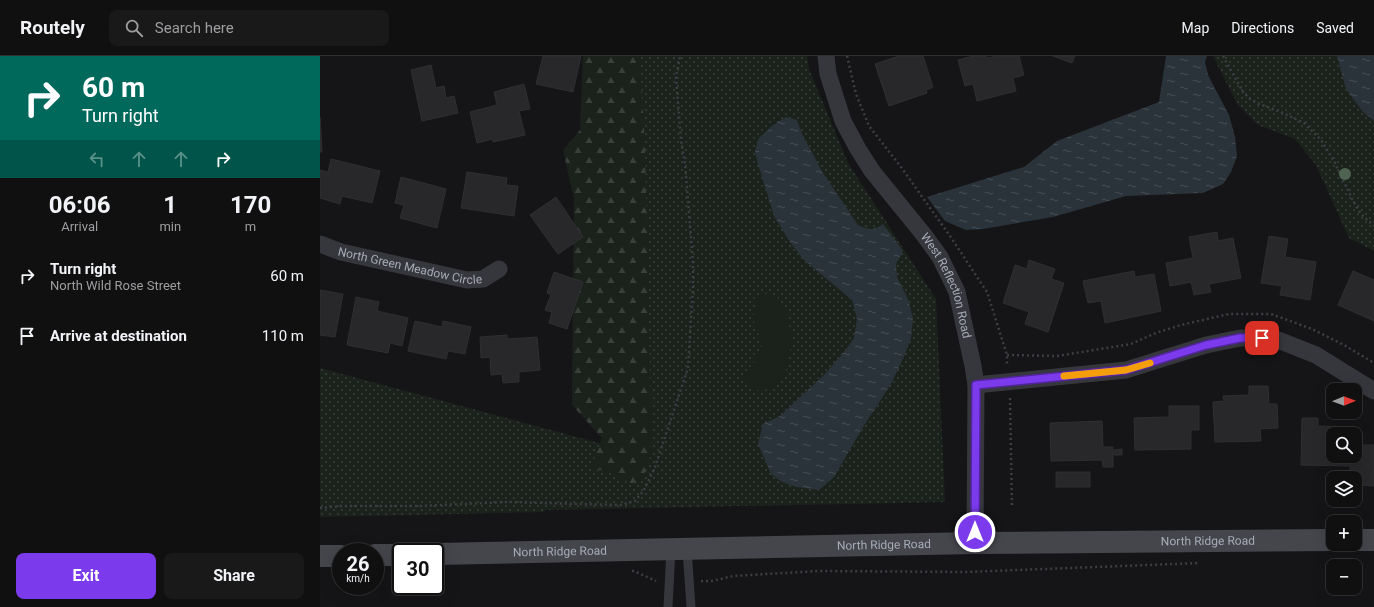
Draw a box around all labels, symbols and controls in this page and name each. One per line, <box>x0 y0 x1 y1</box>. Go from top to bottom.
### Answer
search box <box>109 10 389 46</box>
text: Routely <box>20 16 85 39</box>
icon: search <box>123 17 145 39</box>
text: Search here <box>155 19 234 37</box>
text: Map <box>1182 20 1209 36</box>
text: Directions <box>1231 20 1294 36</box>
text: Saved <box>1316 20 1354 36</box>
text: 60 m <box>82 71 145 104</box>
icon: right <box>16 72 68 124</box>
text: Turn right <box>82 105 159 126</box>
icon: left <box>86 148 108 170</box>
icon: ahead <box>128 148 150 170</box>
icon: ahead <box>170 148 192 170</box>
icon: right <box>212 148 234 170</box>
text: 06:06 <box>49 191 111 219</box>
text: 1 <box>163 191 177 219</box>
text: 170 <box>230 191 271 219</box>
text: Arrival <box>61 219 98 234</box>
text: min <box>159 219 181 234</box>
text: m <box>245 219 256 234</box>
street label: West Reflection Road <box>918 230 974 340</box>
street label: North Green Meadow Circle <box>337 245 482 287</box>
text: Turn right <box>50 260 116 278</box>
icon: right <box>16 265 38 287</box>
text: 60 m <box>270 267 304 285</box>
text: North Wild Rose Street <box>50 278 181 293</box>
pin <box>1245 321 1279 355</box>
icon: arrive <box>16 325 38 347</box>
text: Arrive at destination <box>50 327 187 345</box>
text: 110 m <box>262 327 304 345</box>
icon: arrive <box>1251 327 1273 349</box>
north arrow <box>1326 383 1362 419</box>
map controls <box>1326 383 1362 595</box>
button: search <box>1326 427 1362 463</box>
button: layers <box>1326 471 1362 507</box>
position arrow <box>954 511 996 553</box>
button: + <box>1326 515 1362 551</box>
street label: North Ridge Road <box>1161 534 1255 548</box>
street label: North Ridge Road <box>837 537 931 553</box>
speed limit sign: 30 <box>392 543 444 595</box>
street label: North Ridge Road <box>513 543 607 559</box>
text: 26 <box>347 552 369 576</box>
button: Exit <box>16 553 156 599</box>
button: Share <box>164 553 304 599</box>
button: − <box>1326 559 1362 595</box>
text: km/h <box>346 573 370 584</box>

